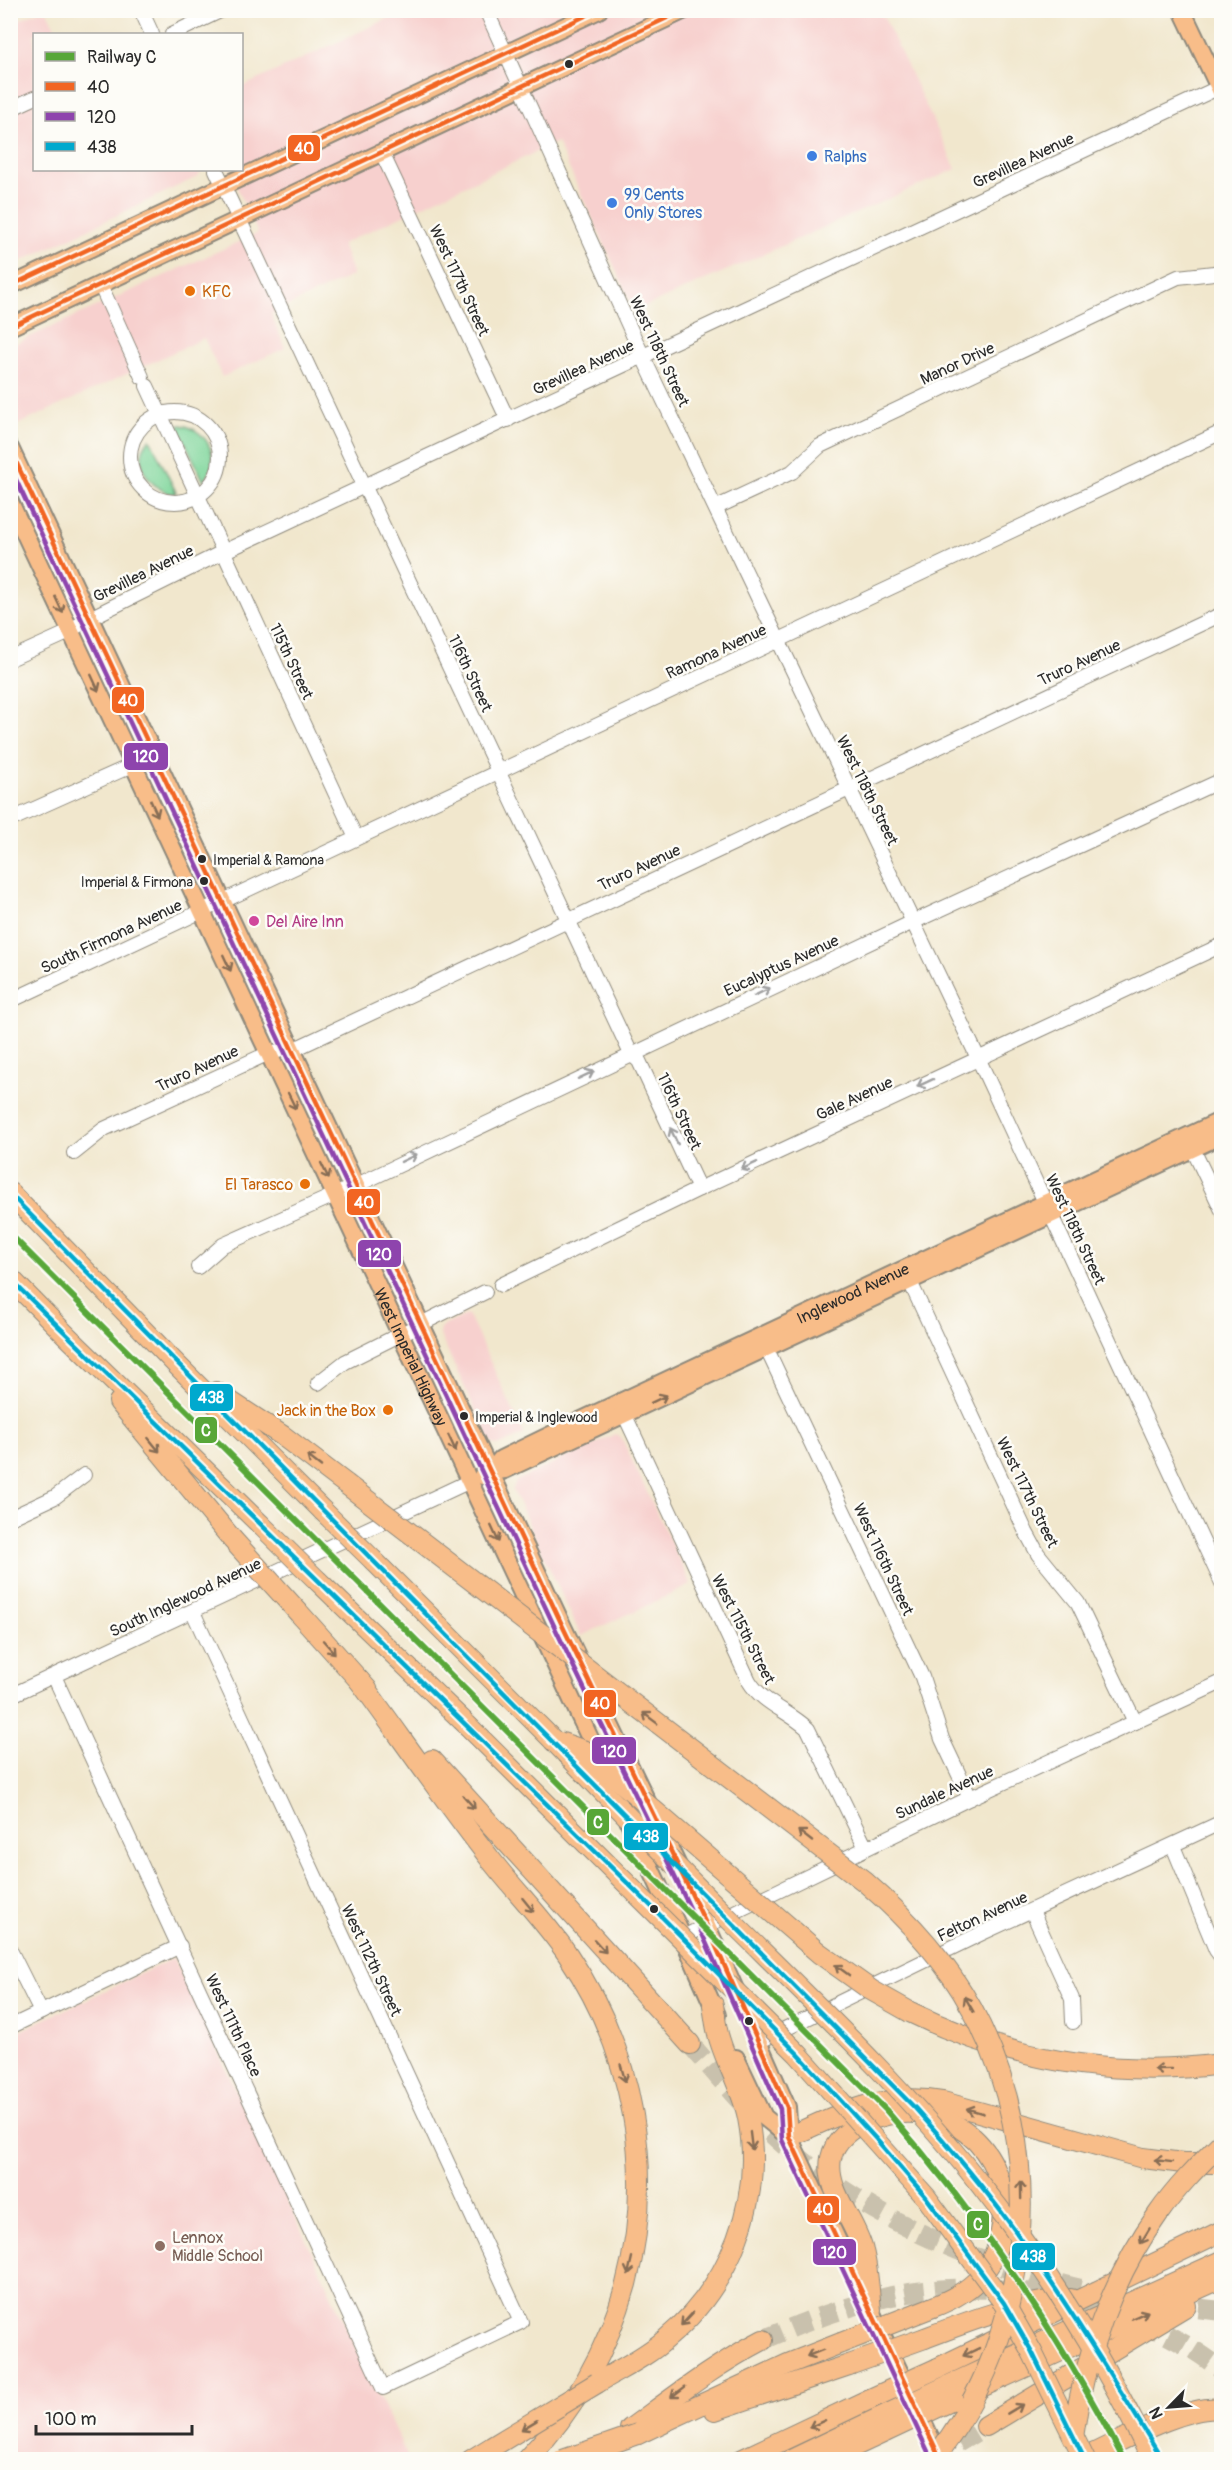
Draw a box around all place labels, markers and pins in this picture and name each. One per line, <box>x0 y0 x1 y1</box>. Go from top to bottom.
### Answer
unlabelled marker <box>563 58 575 70</box>
place label: Ralphs <box>824 147 867 167</box>
marker: Ralphs <box>805 149 819 163</box>
place label: 99 Cents Only Stores <box>624 185 702 223</box>
marker: 99 Cents Only Stores <box>605 196 619 210</box>
place label: KFC <box>202 282 231 302</box>
marker: KFC <box>183 284 197 298</box>
place label: Imperial & Ramona <box>213 852 324 869</box>
marker: Imperial & Ramona <box>196 853 208 865</box>
place label: Imperial & Firmona <box>81 874 193 891</box>
marker: Imperial & Firmona <box>198 875 210 887</box>
place label: Del Aire Inn <box>266 912 344 932</box>
marker: Del Aire Inn <box>247 914 261 928</box>
place label: El Tarasco <box>225 1175 293 1195</box>
marker: El Tarasco <box>298 1177 312 1191</box>
place label: Jack in the Box <box>277 1401 376 1421</box>
marker: Jack in the Box <box>381 1403 395 1417</box>
place label: Imperial & Inglewood <box>475 1409 598 1426</box>
marker: Imperial & Inglewood <box>458 1410 470 1422</box>
unlabelled marker <box>648 1903 660 1915</box>
unlabelled marker <box>743 2015 755 2027</box>
place label: Lennox Middle School <box>172 2228 263 2266</box>
marker: Lennox Middle School <box>153 2239 167 2253</box>

